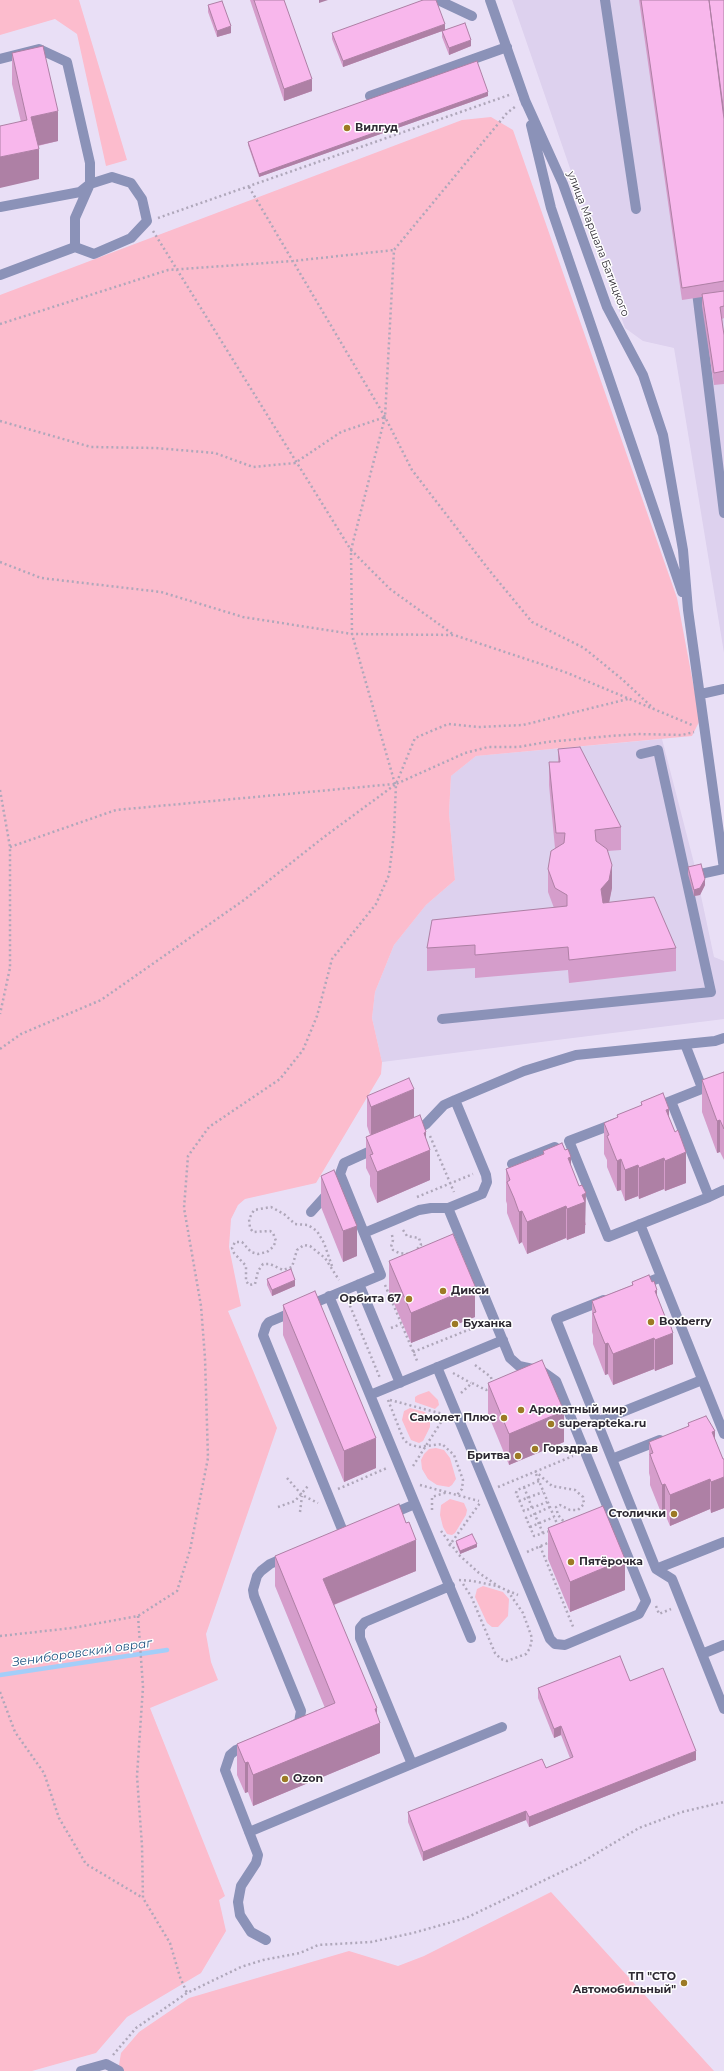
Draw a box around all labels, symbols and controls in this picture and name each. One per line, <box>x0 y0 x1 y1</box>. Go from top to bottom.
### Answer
place label: Вилгуд <box>355 121 398 135</box>
marker: Вилгуд <box>342 123 352 133</box>
street label: улица Маршала Батицкого <box>564 170 632 318</box>
place label: Дикси <box>451 1284 489 1298</box>
marker: Дикси <box>438 1286 448 1296</box>
place label: Орбита 67 <box>339 1292 401 1306</box>
marker: Орбита 67 <box>404 1294 414 1304</box>
place label: Boxberry <box>659 1315 712 1329</box>
place label: Буханка <box>463 1317 512 1331</box>
marker: Boxberry <box>646 1317 656 1327</box>
marker: Буханка <box>450 1319 460 1329</box>
place label: Ароматный мир <box>529 1403 627 1417</box>
marker: Ароматный мир <box>516 1405 526 1415</box>
place label: Самолет Плюс <box>409 1411 496 1425</box>
marker: Самолет Плюс <box>499 1413 509 1423</box>
place label: superapteka.ru <box>559 1417 646 1431</box>
marker: superapteka.ru <box>546 1419 556 1429</box>
place label: Горздрав <box>543 1442 598 1456</box>
marker: Горздрав <box>530 1444 540 1454</box>
place label: Бритва <box>467 1449 510 1463</box>
marker: Бритва <box>513 1451 523 1461</box>
place label: Столички <box>608 1507 666 1521</box>
marker: Столички <box>669 1509 679 1519</box>
place label: Пятёрочка <box>579 1555 643 1569</box>
marker: Пятёрочка <box>566 1557 576 1567</box>
water label: Зениборовский овраг <box>11 1636 153 1670</box>
place label: Ozon <box>293 1772 323 1786</box>
marker: Ozon <box>280 1774 290 1784</box>
place label: ТП "СТО Автомобильный" <box>572 1970 676 1996</box>
marker: ТП "СТО Автомобильный" <box>679 1978 689 1988</box>

